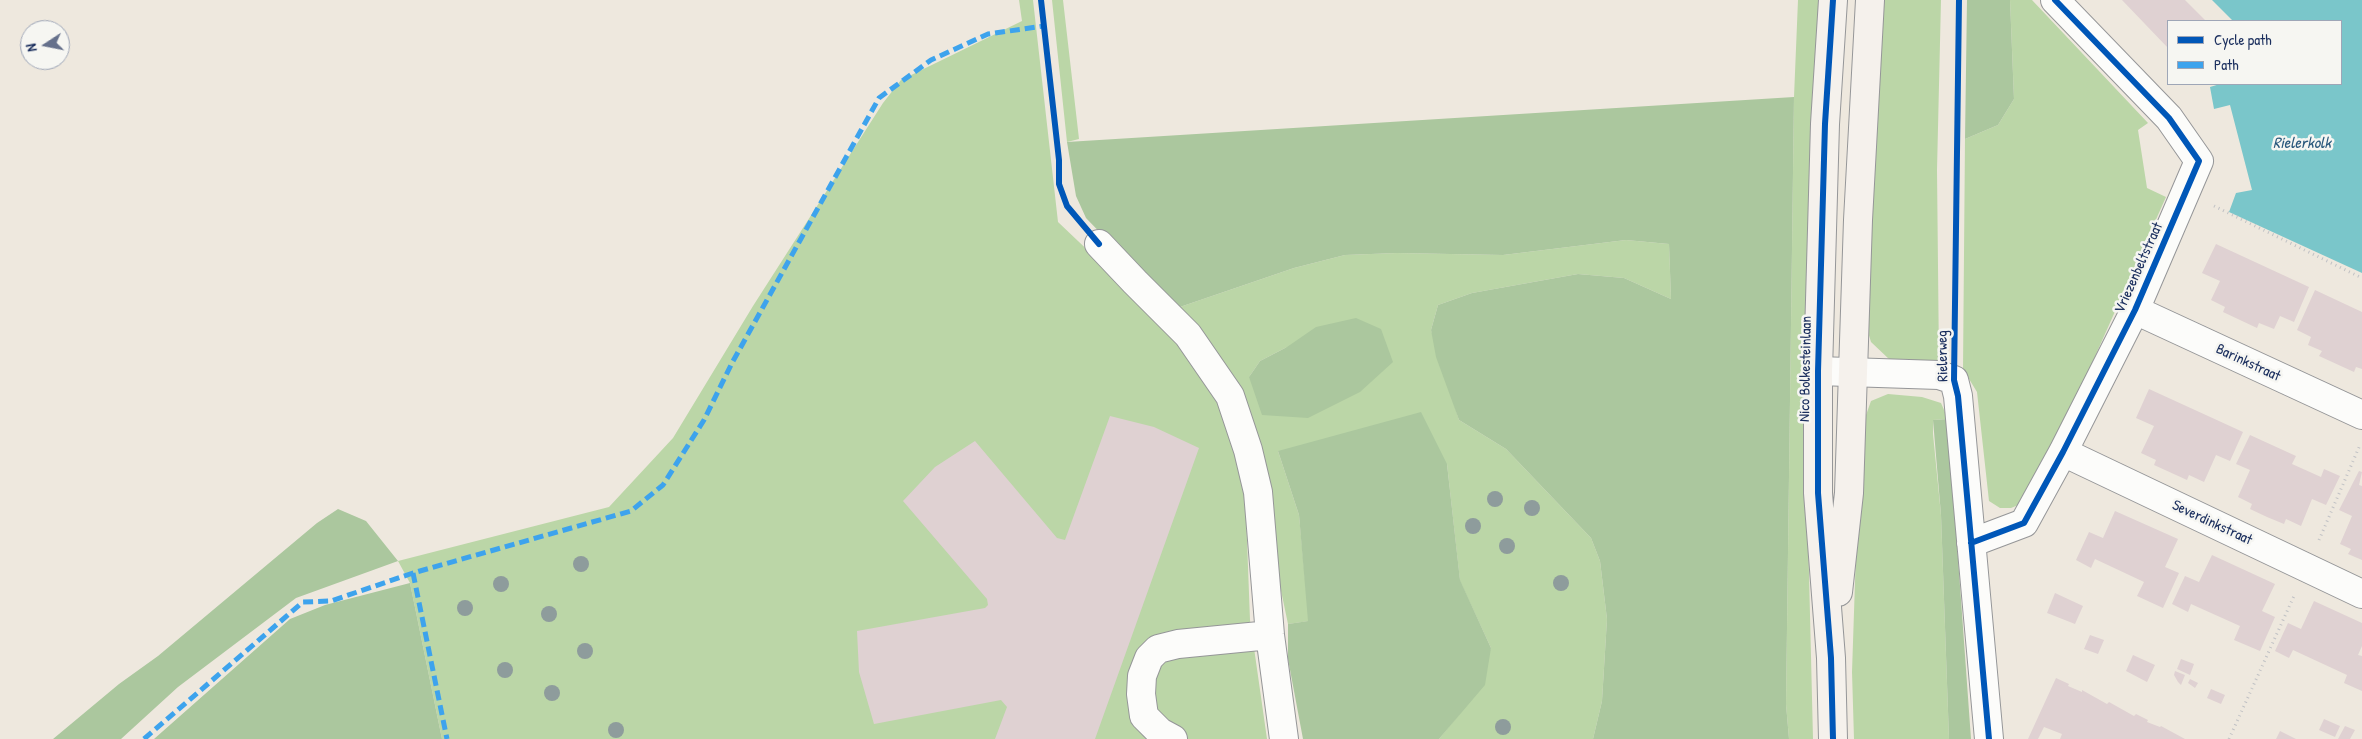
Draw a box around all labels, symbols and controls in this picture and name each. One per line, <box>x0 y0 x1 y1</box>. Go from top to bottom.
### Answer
north arrow <box>20 20 70 70</box>
legend <box>2167 20 2342 85</box>
text: Cycle path <box>2214 29 2272 50</box>
text: N <box>21 42 41 53</box>
text: Path <box>2214 54 2239 75</box>
water label: Rielerkolk <box>2273 134 2331 154</box>
street label: Vriezenbeltstraat <box>2111 220 2167 316</box>
street label: Nico Bolkesteinlaan <box>1796 316 1816 422</box>
street label: Rielerweg <box>1934 330 1952 382</box>
street label: Barinkstraat <box>2213 340 2283 386</box>
street label: Severdinkstraat <box>2169 497 2255 549</box>

